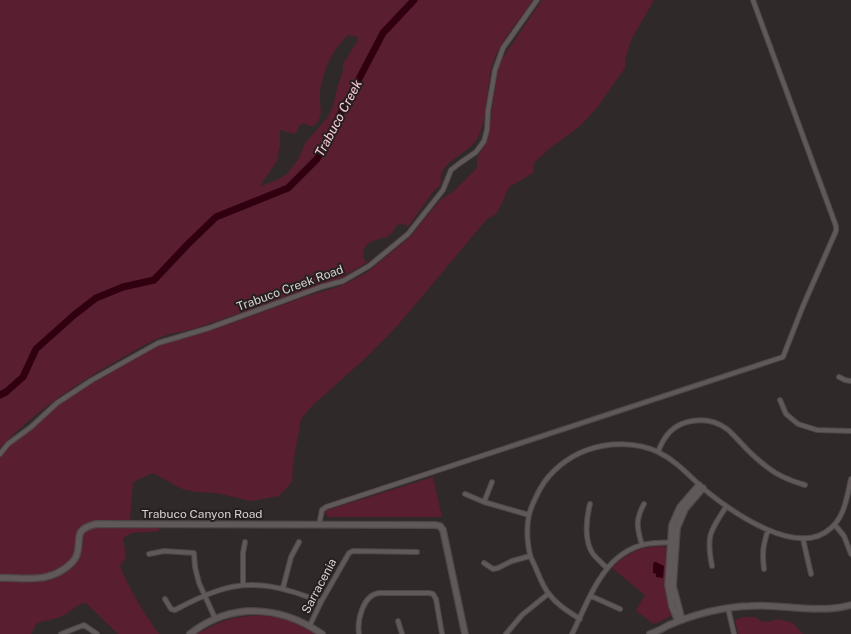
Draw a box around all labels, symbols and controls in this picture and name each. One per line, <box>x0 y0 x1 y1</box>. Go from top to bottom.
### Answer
water label: Trabuco Creek <box>312 77 365 159</box>
street label: Trabuco Creek Road <box>235 262 345 314</box>
street label: Trabuco Canyon Road <box>142 507 262 521</box>
street label: Sarracenia <box>299 556 339 616</box>

